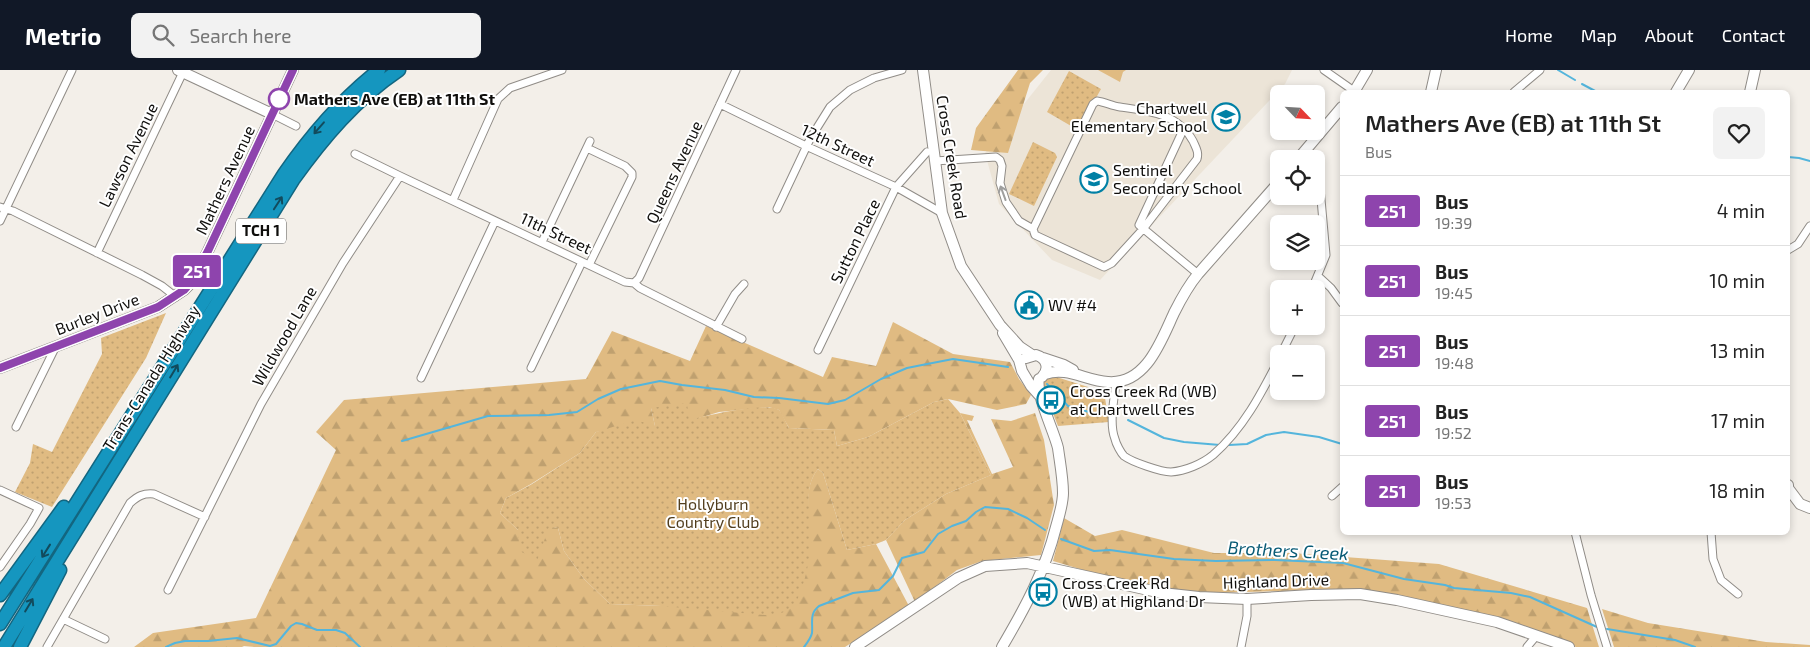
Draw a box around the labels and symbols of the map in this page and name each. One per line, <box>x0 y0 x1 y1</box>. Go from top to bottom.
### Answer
north arrow <box>1270 85 1325 140</box>
marker: Mathers Ave (EB) at 11th St <box>268 88 290 110</box>
place label: Mathers Ave (EB) at 11th St <box>294 89 495 108</box>
street label: Cross Creek Road <box>933 94 972 220</box>
place label: Chartwell Elementary School <box>1071 98 1207 135</box>
street label: Lawson Avenue <box>94 100 161 210</box>
school or university icon: Chartwell Elementary School <box>1211 102 1241 132</box>
street label: Queens Avenue <box>641 117 707 227</box>
street label: 12th Street <box>798 119 878 170</box>
one-way arrow <box>313 121 325 134</box>
street label: Mathers Avenue <box>191 122 258 237</box>
place label: Sentinel Secondary School <box>1113 160 1242 197</box>
school or university icon: Sentinel Secondary School <box>1079 164 1109 194</box>
one-way arrow <box>998 185 1007 201</box>
street label: Sutton Place <box>826 195 883 286</box>
one-way arrow <box>272 196 283 210</box>
street label: 11th Street <box>518 208 595 257</box>
road number: TCH 1 <box>236 218 286 244</box>
line badge: 251 <box>168 255 226 287</box>
street label: Wildwood Lane <box>247 282 320 389</box>
street label: Burley Drive <box>52 289 141 338</box>
public building icon: WV #4 <box>1014 290 1044 320</box>
place label: WV #4 <box>1048 295 1097 314</box>
street label: Trans-Canada Highway <box>98 301 204 454</box>
one-way arrow <box>170 365 180 379</box>
place label: Cross Creek Rd (WB) at Chartwell Cres <box>1070 381 1217 418</box>
bus stop icon: Cross Creek Rd (WB) at Chartwell Cres <box>1036 385 1066 415</box>
park label: Hollyburn Country Club <box>667 494 759 531</box>
water label: Brothers Creek <box>1227 536 1349 564</box>
one-way arrow <box>40 543 50 557</box>
street label: Highland Drive <box>1222 569 1330 592</box>
place label: Cross Creek Rd (WB) at Highland Dr <box>1062 573 1206 610</box>
bus stop icon: Cross Creek Rd (WB) at Highland Dr <box>1028 577 1058 607</box>
one-way arrow <box>25 599 35 613</box>

